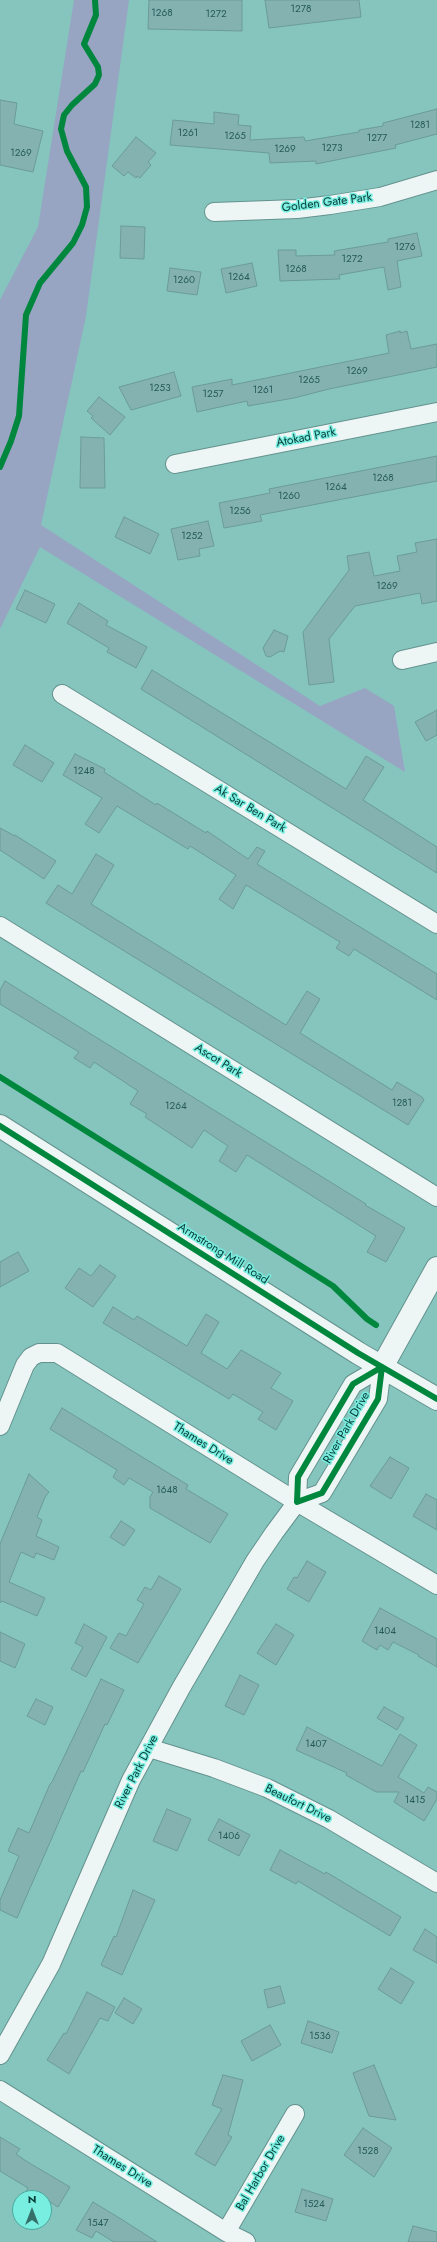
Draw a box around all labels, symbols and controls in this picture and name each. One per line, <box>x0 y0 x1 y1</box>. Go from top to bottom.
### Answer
house number: 1278 <box>291 4 311 16</box>
house number: 1268 <box>151 8 173 20</box>
house number: 1272 <box>205 9 227 21</box>
house number: 1281 <box>410 120 430 132</box>
house number: 1261 <box>178 128 198 140</box>
house number: 1265 <box>224 131 246 143</box>
house number: 1277 <box>367 133 387 145</box>
house number: 1273 <box>322 143 342 155</box>
house number: 1269 <box>274 144 296 156</box>
house number: 1269 <box>10 148 32 160</box>
street label: Golden Gate Park <box>281 190 373 216</box>
house number: 1276 <box>394 242 416 254</box>
house number: 1272 <box>341 254 363 266</box>
house number: 1268 <box>285 264 307 276</box>
house number: 1264 <box>228 272 250 284</box>
house number: 1260 <box>173 275 195 287</box>
house number: 1269 <box>346 366 368 378</box>
house number: 1265 <box>298 375 320 387</box>
house number: 1253 <box>149 383 171 395</box>
house number: 1261 <box>253 385 273 397</box>
house number: 1257 <box>202 389 224 401</box>
street label: Atokad Park <box>275 425 337 451</box>
house number: 1268 <box>372 473 394 485</box>
house number: 1264 <box>325 482 347 494</box>
house number: 1260 <box>278 491 300 503</box>
house number: 1256 <box>229 506 251 518</box>
house number: 1252 <box>181 531 203 543</box>
house number: 1269 <box>376 581 398 593</box>
house number: 1248 <box>73 766 95 778</box>
street label: Ak Sar Ben Park <box>212 782 288 836</box>
street label: Ascot Park <box>192 1041 244 1081</box>
house number: 1281 <box>392 1098 412 1110</box>
house number: 1264 <box>165 1101 187 1113</box>
street label: Armstrong Mill Road <box>175 1220 271 1288</box>
street label: River Park Drive <box>321 1390 373 1466</box>
street label: Thames Drive <box>170 1420 236 1468</box>
house number: 1648 <box>156 1485 178 1497</box>
house number: 1404 <box>374 1626 396 1638</box>
street label: River Park Drive <box>112 1733 162 1811</box>
house number: 1407 <box>305 1739 327 1751</box>
street label: Beaufort Drive <box>262 1782 334 1826</box>
house number: 1415 <box>405 1795 425 1807</box>
house number: 1406 <box>218 1831 240 1843</box>
house number: 1536 <box>309 2031 331 2043</box>
street label: Bal Harbor Drive <box>233 2133 289 2213</box>
street label: Thames Drive <box>89 2143 155 2191</box>
house number: 1528 <box>357 2146 379 2158</box>
north arrow <box>12 2190 52 2230</box>
text: N <box>28 2191 36 2207</box>
house number: 1524 <box>303 2199 325 2211</box>
house number: 1547 <box>87 2218 109 2230</box>

